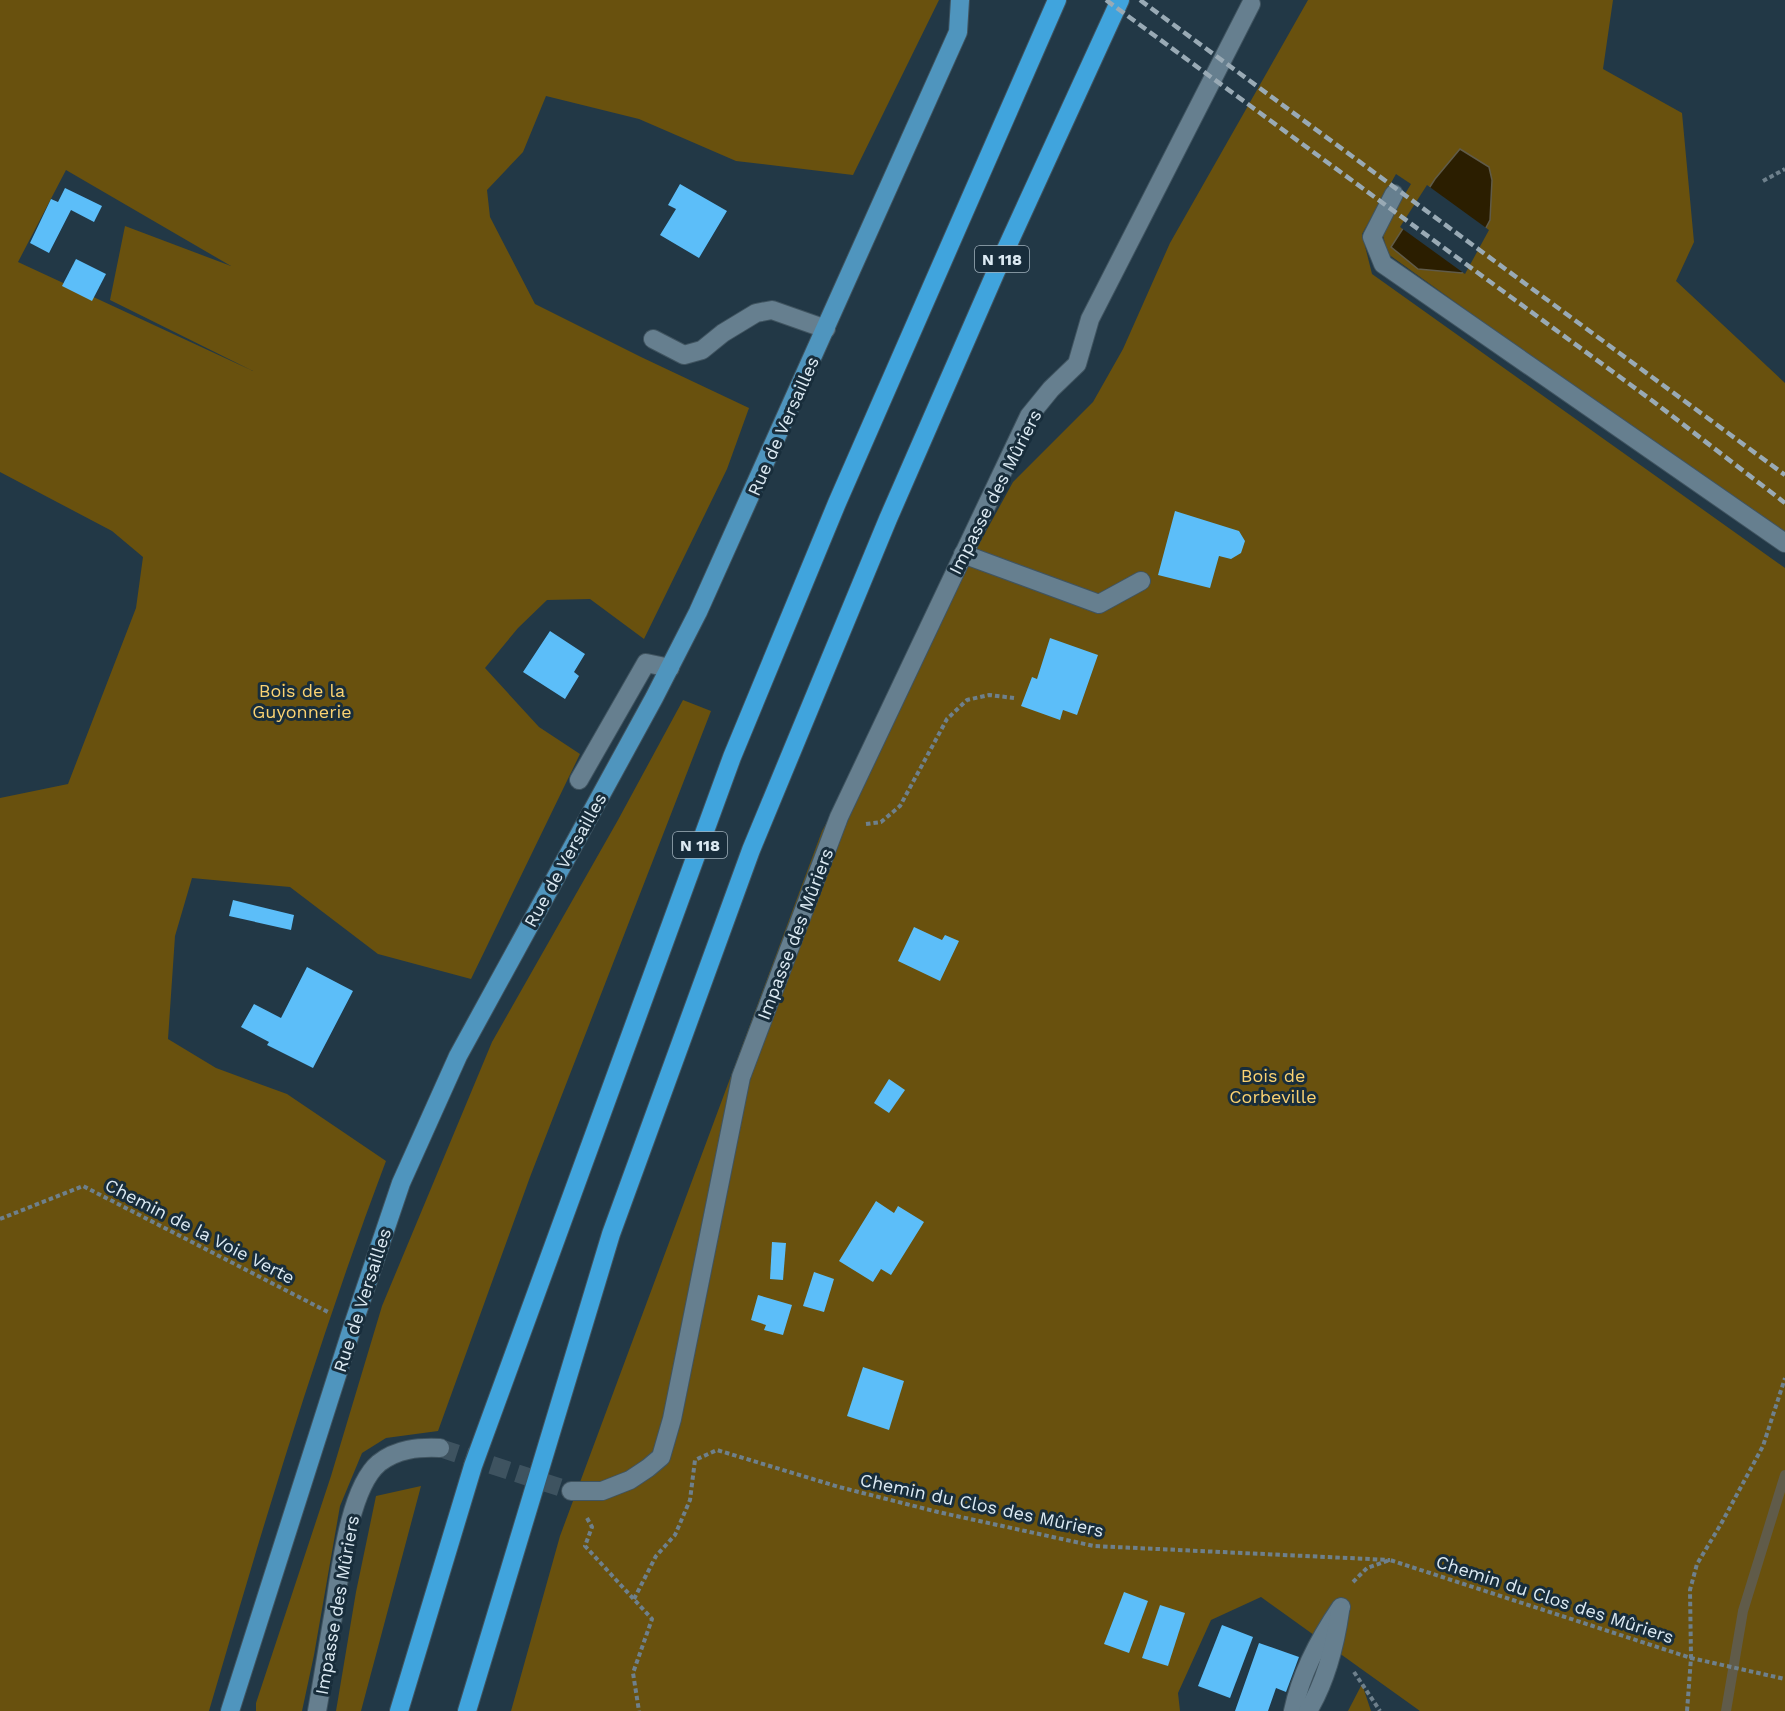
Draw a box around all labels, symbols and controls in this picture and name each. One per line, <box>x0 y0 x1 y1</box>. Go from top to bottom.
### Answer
road number: N 118 <box>975 246 1029 272</box>
street label: Rue de Versailles <box>743 353 823 499</box>
street label: Impasse des Mûriers <box>944 406 1046 578</box>
park label: Bois de la Guyonnerie <box>252 680 352 722</box>
street label: Rue de Versailles <box>519 789 611 931</box>
road number: N 118 <box>673 832 727 858</box>
street label: Impasse des Mûriers <box>753 845 837 1023</box>
park label: Bois de Corbeville <box>1229 1065 1317 1107</box>
street label: Chemin de la Voie Verte <box>102 1174 298 1288</box>
street label: Rue de Versailles <box>329 1225 395 1375</box>
street label: Chemin du Clos des Mûriers <box>858 1469 1106 1541</box>
street label: Impasse des Mûriers <box>311 1514 363 1696</box>
street label: Chemin du Clos des Mûriers <box>1434 1551 1676 1647</box>

